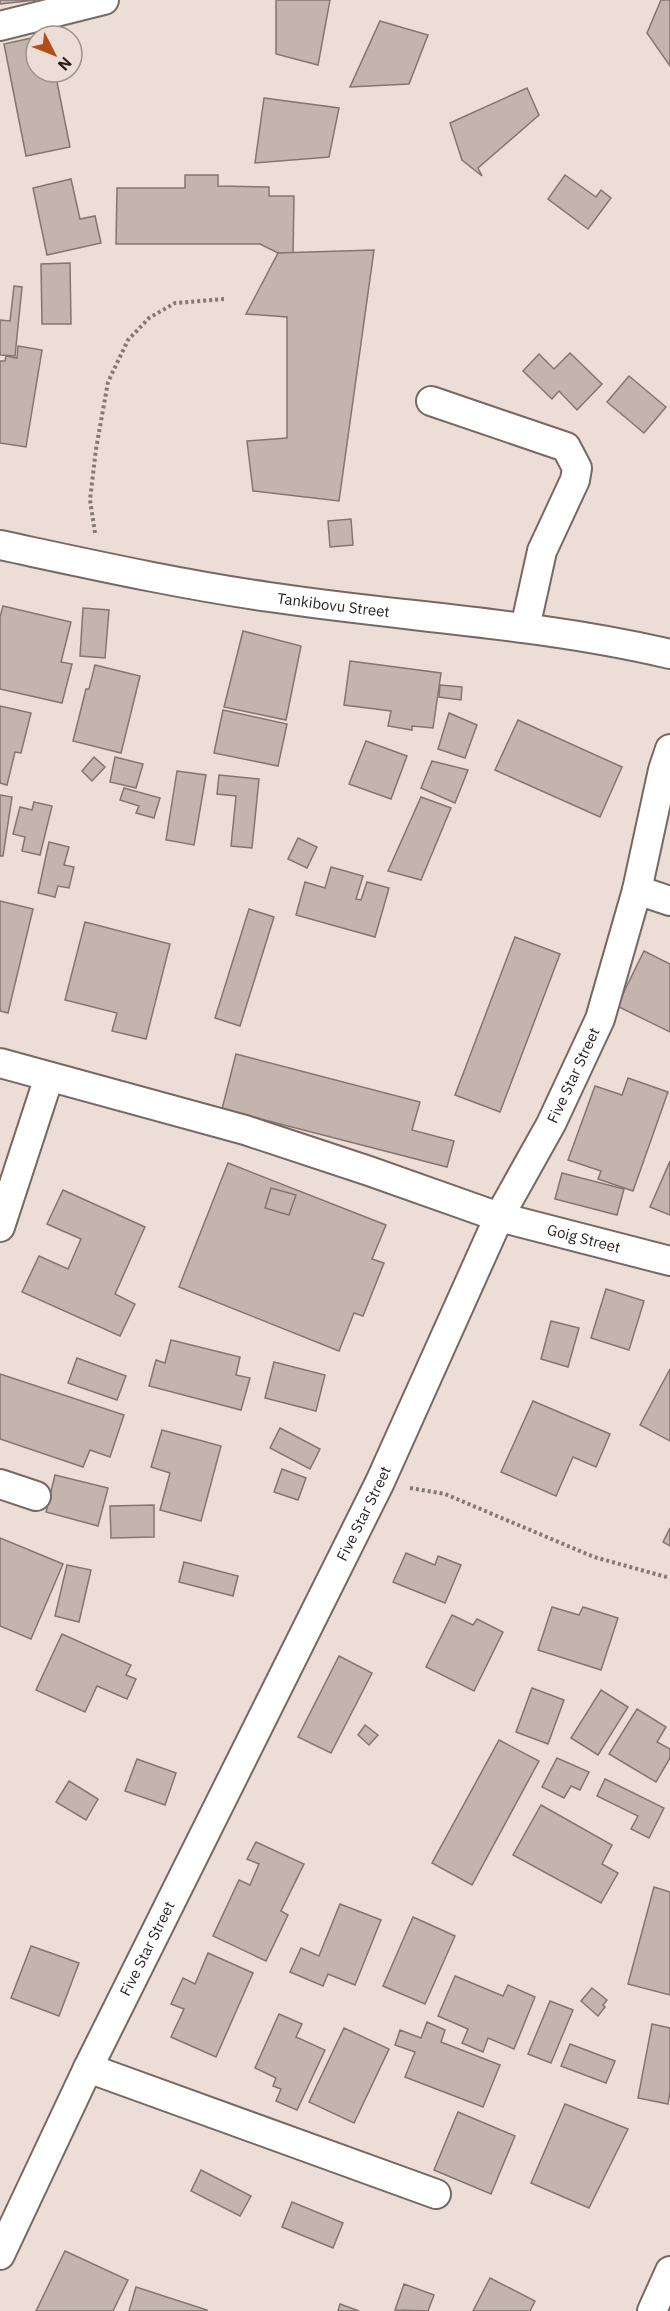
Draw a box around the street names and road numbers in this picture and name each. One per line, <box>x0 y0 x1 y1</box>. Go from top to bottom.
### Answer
street label: Tankibovu Street <box>276 588 391 621</box>
street label: Five Star Street <box>543 1024 604 1126</box>
street label: Goig Street <box>545 1220 623 1257</box>
street label: Five Star Street <box>332 1463 395 1564</box>
street label: Five Star Street <box>115 1898 179 1999</box>

